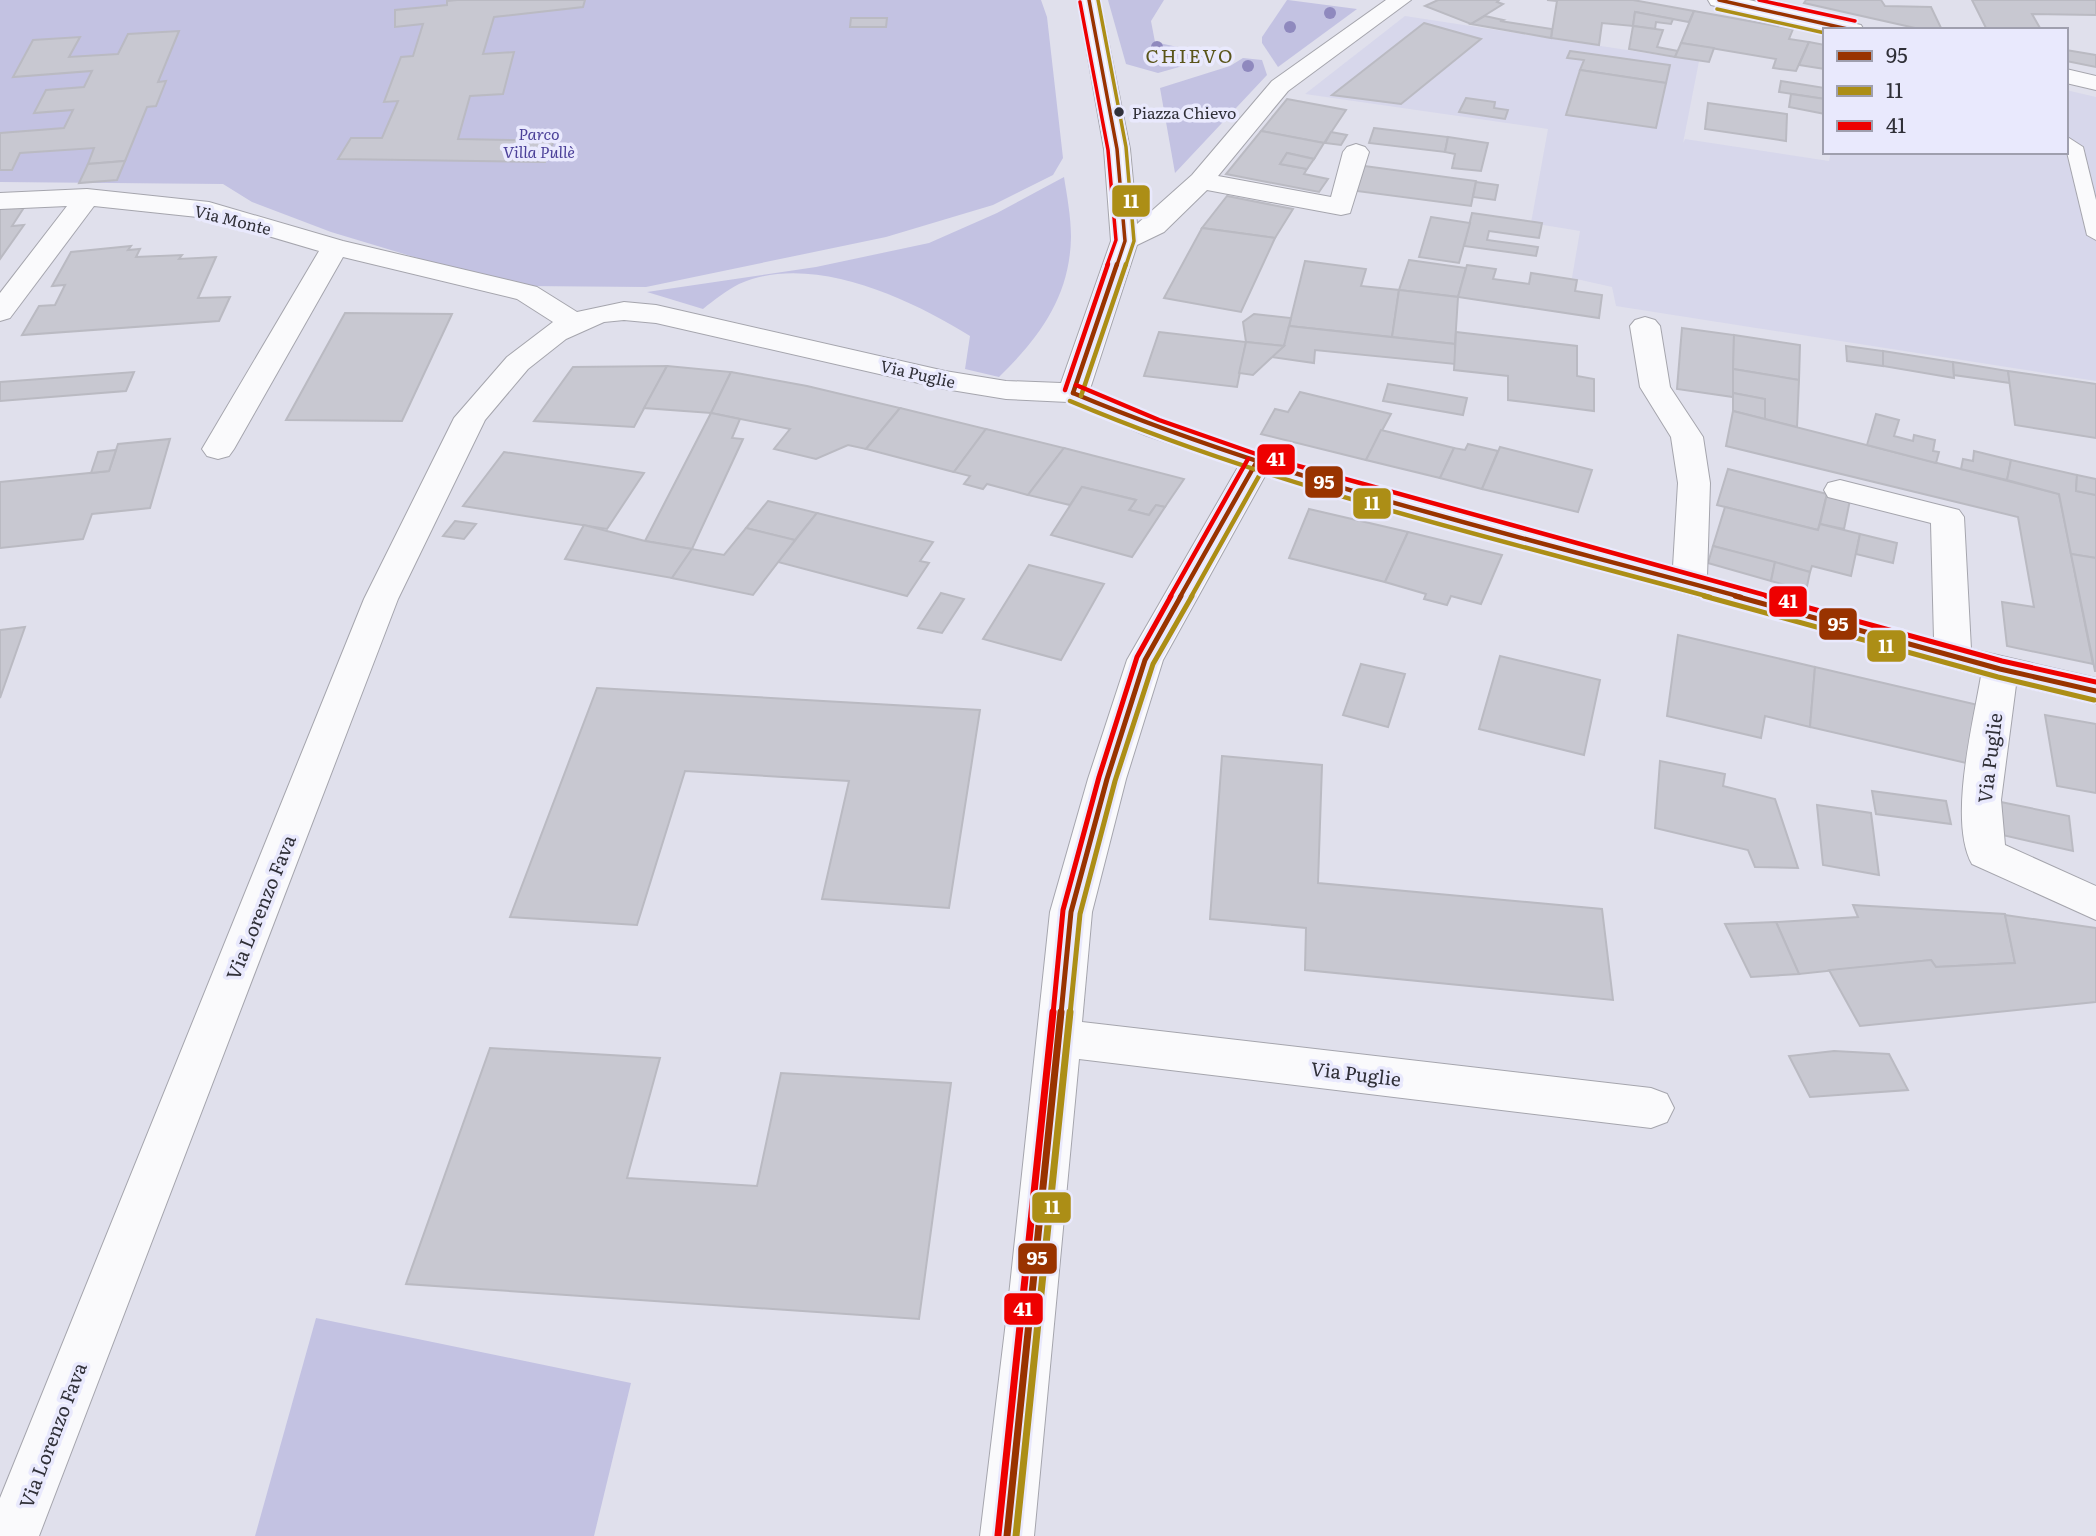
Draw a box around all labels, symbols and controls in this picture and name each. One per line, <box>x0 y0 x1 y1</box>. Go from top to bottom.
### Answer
legend <box>1823 28 2068 154</box>
text: 95 <box>1886 38 1908 69</box>
district label: CHIEVO <box>1146 41 1234 69</box>
text: 11 <box>1886 73 1904 104</box>
place label: Piazza Chievo <box>1132 100 1236 124</box>
marker: Piazza Chievo <box>1112 105 1126 119</box>
text: 41 <box>1886 108 1907 139</box>
park label: Parco Villa Pullè <box>503 121 575 163</box>
line badge: 11 <box>1111 184 1151 218</box>
text: 11 <box>1123 186 1139 214</box>
street label: Via Monte <box>192 198 274 240</box>
street label: Via Puglie <box>878 353 958 393</box>
line badge: 41 <box>1256 443 1296 476</box>
text: 41 <box>1266 444 1286 472</box>
line badge: 95 <box>1304 465 1344 499</box>
text: 95 <box>1313 467 1335 495</box>
line badge: 11 <box>1352 487 1392 520</box>
text: 11 <box>1364 488 1380 516</box>
line badge: 41 <box>1768 585 1808 618</box>
text: 41 <box>1778 586 1798 614</box>
line badge: 95 <box>1818 607 1858 641</box>
text: 95 <box>1827 609 1849 637</box>
line badge: 11 <box>1866 629 1907 663</box>
text: 11 <box>1878 631 1894 659</box>
street label: Via Puglie <box>1970 711 2008 805</box>
street label: Via Lorenzo Fava <box>218 830 302 984</box>
street label: Via Puglie <box>1309 1054 1403 1092</box>
line badge: 11 <box>1031 1191 1072 1224</box>
text: 11 <box>1044 1192 1060 1220</box>
line badge: 95 <box>1017 1242 1058 1275</box>
text: 95 <box>1026 1243 1048 1271</box>
line badge: 41 <box>1003 1292 1044 1326</box>
text: 41 <box>1013 1294 1033 1322</box>
street label: Via Lorenzo Fava <box>11 1357 93 1512</box>

